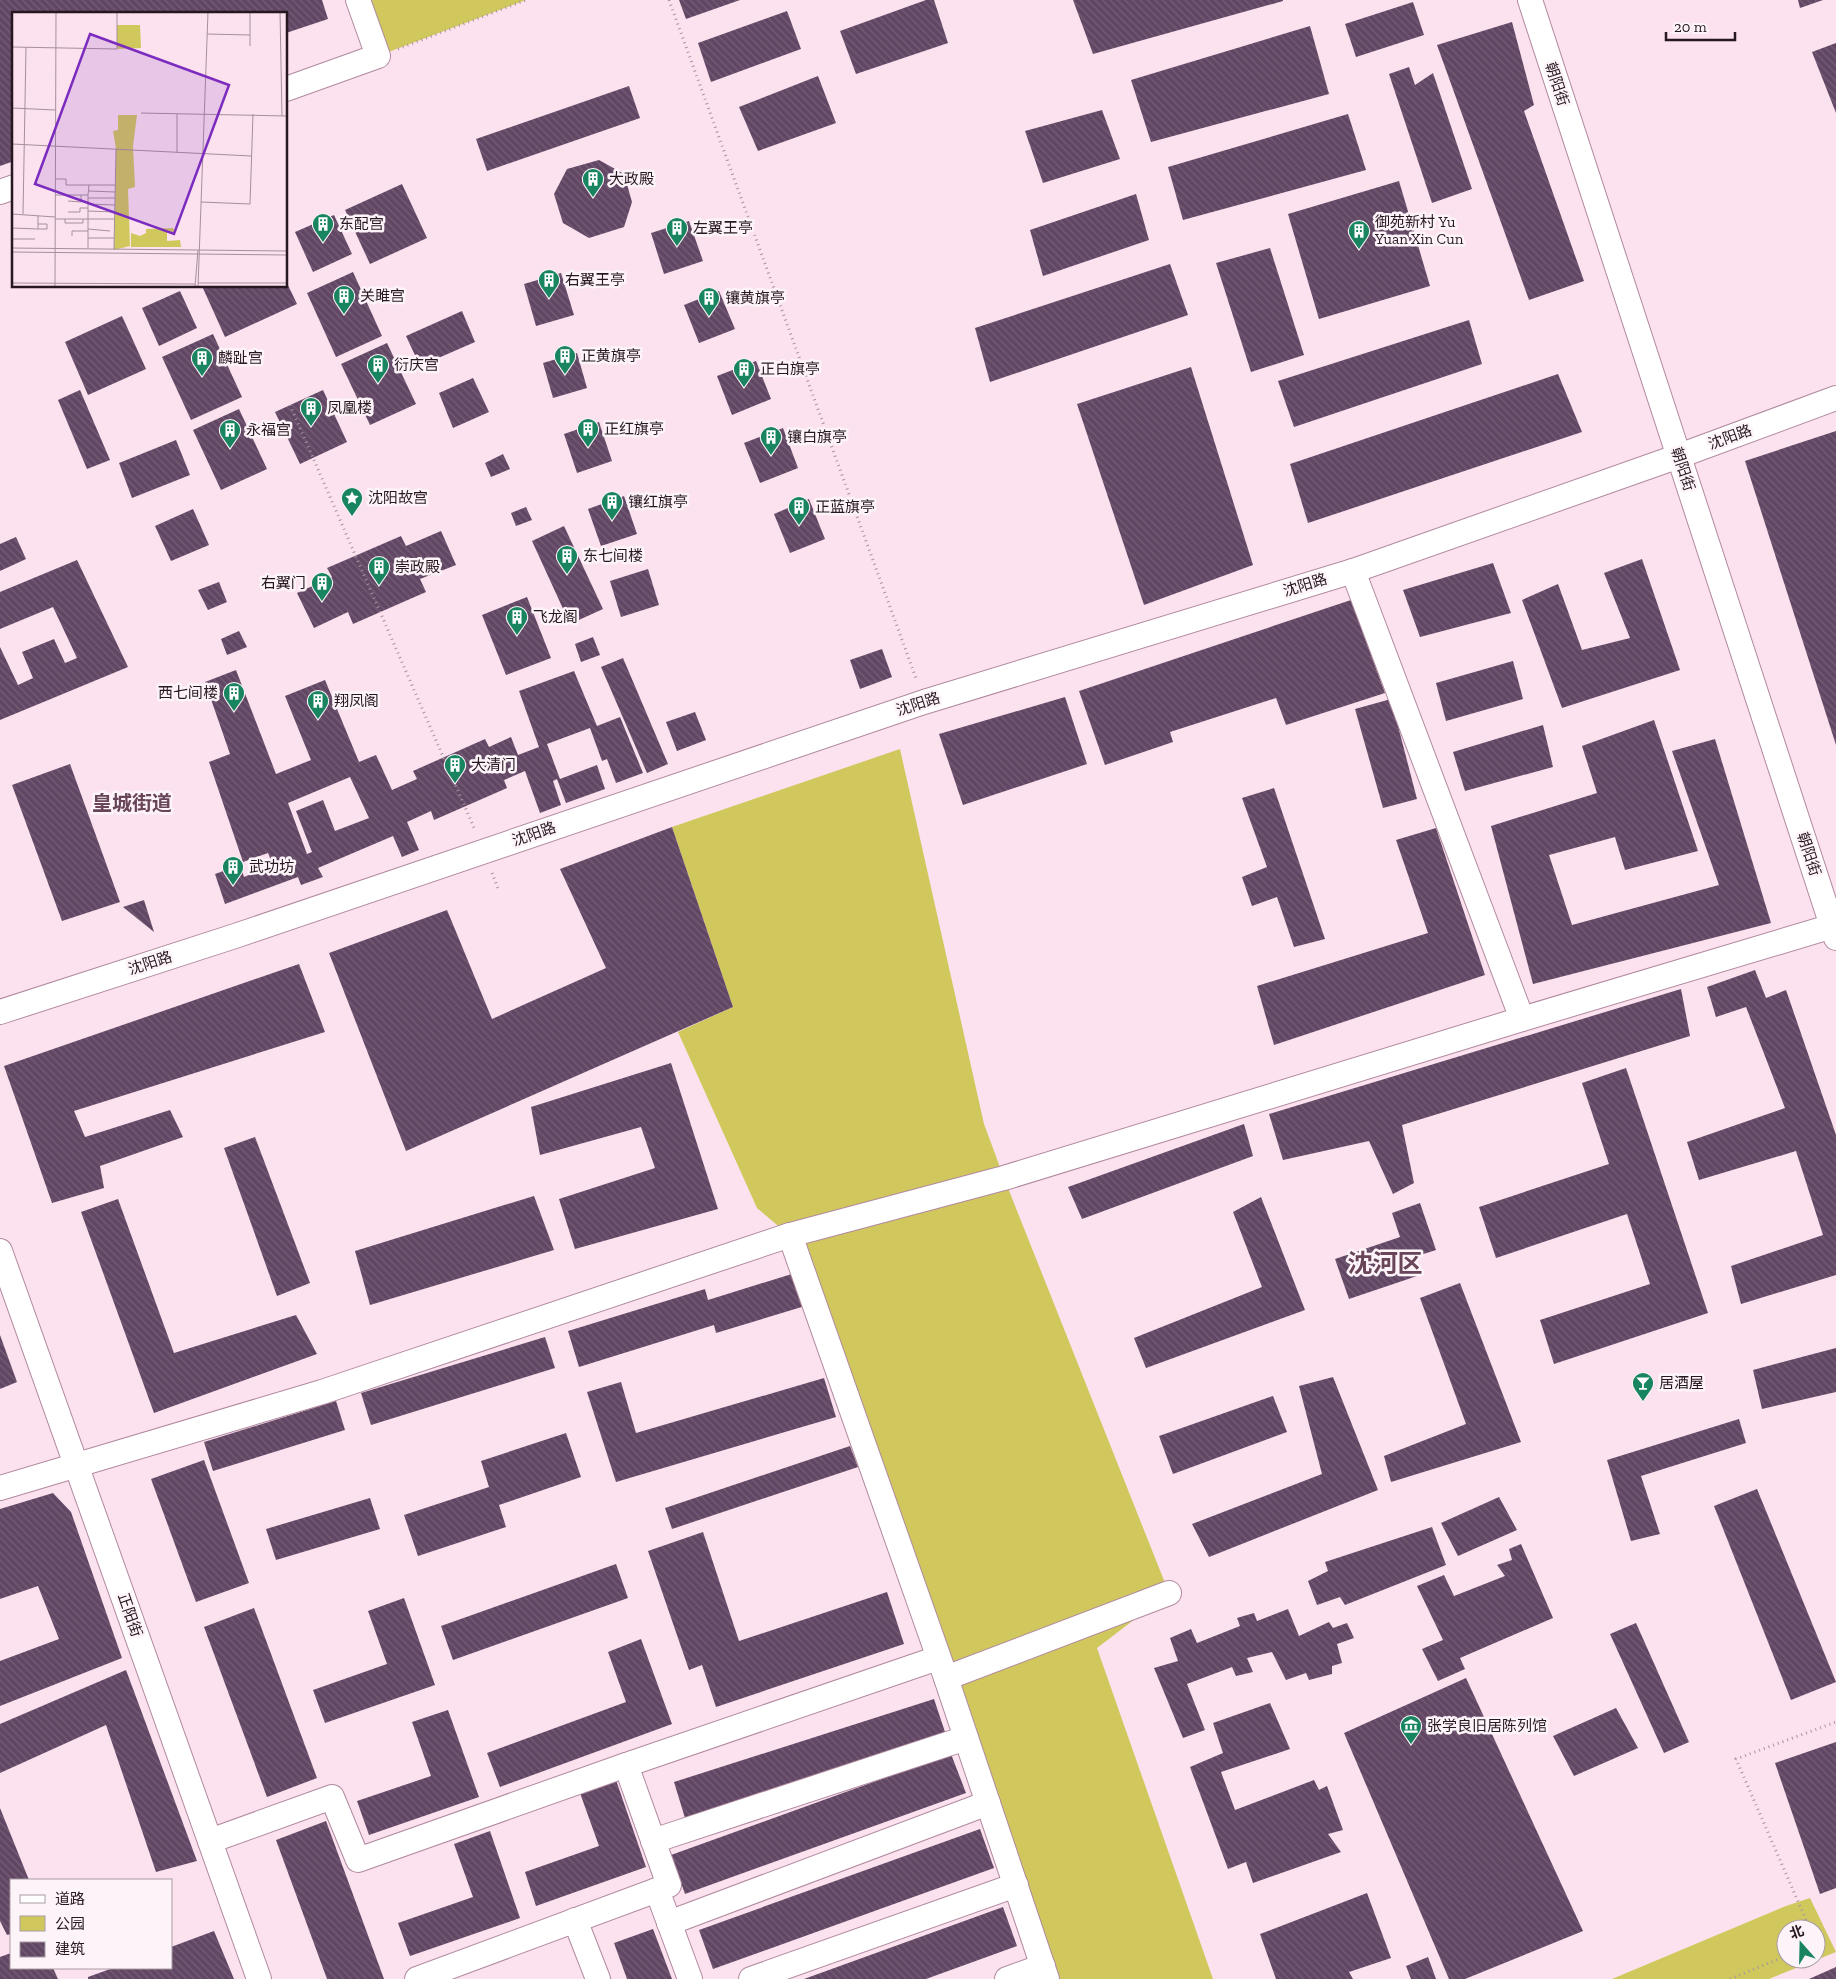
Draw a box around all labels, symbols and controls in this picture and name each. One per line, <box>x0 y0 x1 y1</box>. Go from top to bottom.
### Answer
scale bar <box>1666 10 1735 42</box>
inset map <box>12 12 288 288</box>
text: 20 m <box>1674 18 1707 36</box>
street label: 朝阳街 <box>1541 60 1573 108</box>
building icon: 大政殿 <box>581 167 605 198</box>
place label: 大政殿 <box>609 170 654 188</box>
building icon: 东配宫 <box>311 212 335 243</box>
place label: 御苑新村 Yu Yuan Xin Cun <box>1374 213 1464 248</box>
place label: 东配宫 <box>339 215 384 233</box>
building icon: 左翼王亭 <box>665 216 689 247</box>
place label: 左翼王亭 <box>693 219 753 237</box>
building icon: 御苑新村 Yu Yuan Xin Cun <box>1347 219 1371 250</box>
building icon: 右翼王亭 <box>537 268 561 299</box>
place label: 右翼王亭 <box>565 271 625 289</box>
building icon: 关雎宫 <box>332 284 356 315</box>
building icon: 镶黄旗亭 <box>697 286 721 317</box>
place label: 关雎宫 <box>360 287 405 305</box>
place label: 镶黄旗亭 <box>725 289 785 307</box>
building icon: 正黄旗亭 <box>553 344 577 375</box>
building icon: 麟趾宫 <box>190 346 214 377</box>
place label: 正黄旗亭 <box>581 347 641 365</box>
place label: 麟趾宫 <box>218 349 263 367</box>
building icon: 衍庆宫 <box>366 353 390 384</box>
place label: 衍庆宫 <box>394 356 439 374</box>
building icon: 正白旗亭 <box>732 357 756 388</box>
place label: 正白旗亭 <box>760 360 820 378</box>
building icon: 凤凰楼 <box>299 396 323 427</box>
place label: 凤凰楼 <box>327 399 372 417</box>
building icon: 正红旗亭 <box>576 417 600 448</box>
building icon: 永福宫 <box>218 418 242 449</box>
place label: 正红旗亭 <box>604 420 664 438</box>
place label: 永福宫 <box>246 421 291 439</box>
street label: 沈阳路 <box>1706 421 1754 453</box>
building icon: 镶白旗亭 <box>759 425 783 456</box>
place label: 镶白旗亭 <box>787 428 847 446</box>
street label: 朝阳街 <box>1667 445 1699 493</box>
place icon: 沈阳故宫 <box>340 486 364 517</box>
place label: 沈阳故宫 <box>368 489 428 507</box>
building icon: 镶红旗亭 <box>600 490 624 521</box>
place label: 镶红旗亭 <box>628 493 688 511</box>
building icon: 正蓝旗亭 <box>787 495 811 526</box>
place label: 正蓝旗亭 <box>815 498 875 516</box>
building icon: 东七间楼 <box>555 544 579 575</box>
place label: 东七间楼 <box>583 547 643 565</box>
building icon: 崇政殿 <box>367 555 391 586</box>
place label: 崇政殿 <box>395 558 440 576</box>
street label: 沈阳路 <box>1281 570 1329 600</box>
building icon: 右翼门 <box>310 571 334 602</box>
place label: 右翼门 <box>261 574 306 592</box>
building icon: 飞龙阁 <box>505 605 529 636</box>
place label: 飞龙阁 <box>533 608 578 626</box>
building icon: 西七间楼 <box>222 681 246 712</box>
place label: 西七间楼 <box>158 684 218 702</box>
street label: 沈阳路 <box>894 688 942 720</box>
building icon: 翔凤阁 <box>306 689 330 720</box>
place label: 翔凤阁 <box>334 692 379 710</box>
building icon: 大清门 <box>443 753 467 784</box>
place label: 大清门 <box>471 756 516 774</box>
district label: 皇城街道 <box>92 791 172 815</box>
street label: 沈阳路 <box>510 818 558 850</box>
street label: 朝阳街 <box>1793 830 1825 878</box>
building icon: 武功坊 <box>221 855 245 886</box>
place label: 武功坊 <box>249 858 294 876</box>
street label: 沈阳路 <box>126 947 174 979</box>
district label: 沈河区 <box>1347 1248 1423 1278</box>
bar icon: 居酒屋 <box>1631 1371 1655 1402</box>
place label: 居酒屋 <box>1659 1374 1704 1392</box>
street label: 正阳街 <box>114 1591 146 1639</box>
museum icon: 张学良旧居陈列馆 <box>1399 1714 1423 1745</box>
place label: 张学良旧居陈列馆 <box>1427 1717 1547 1735</box>
legend <box>10 1879 172 1969</box>
text: 道路 <box>55 1890 85 1908</box>
text: 公园 <box>55 1915 85 1933</box>
north arrow <box>1776 1919 1826 1969</box>
text: 北 <box>1787 1922 1806 1943</box>
text: 建筑 <box>55 1940 85 1958</box>

